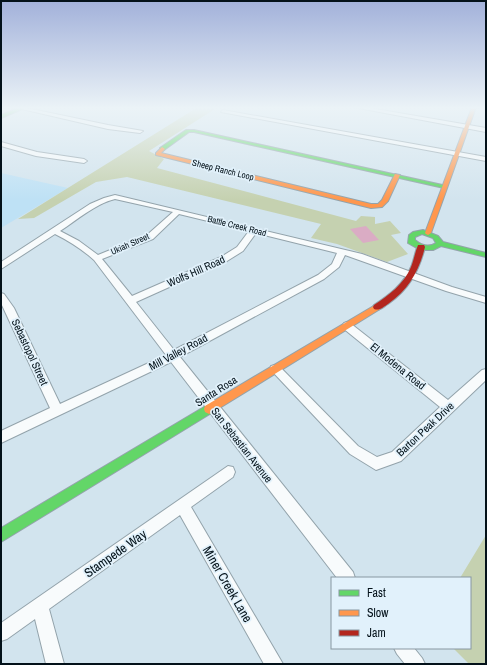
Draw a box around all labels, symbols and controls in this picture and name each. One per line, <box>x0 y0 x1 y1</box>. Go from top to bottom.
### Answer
street label: Sheep Ranch Loop <box>191 157 255 183</box>
street label: Battle Creek Road <box>206 213 268 239</box>
street label: Ukiah Street <box>109 230 151 258</box>
street label: Wolfs Hill Road <box>165 252 227 290</box>
street label: Sebastopol Street <box>9 317 52 388</box>
street label: Mill Valley Road <box>146 331 210 373</box>
street label: El Modena Road <box>367 339 429 393</box>
street label: Santa Rosa <box>192 373 240 409</box>
street label: Barton Peak Drive <box>393 399 457 459</box>
street label: San Sebastian Avenue <box>208 405 276 485</box>
street label: Stampede Way <box>81 525 150 581</box>
street label: Miner Creek Lane <box>199 543 256 626</box>
legend <box>331 577 471 649</box>
text: Fast <box>367 585 386 601</box>
text: Slow <box>367 605 389 621</box>
text: Jam <box>367 625 386 641</box>

